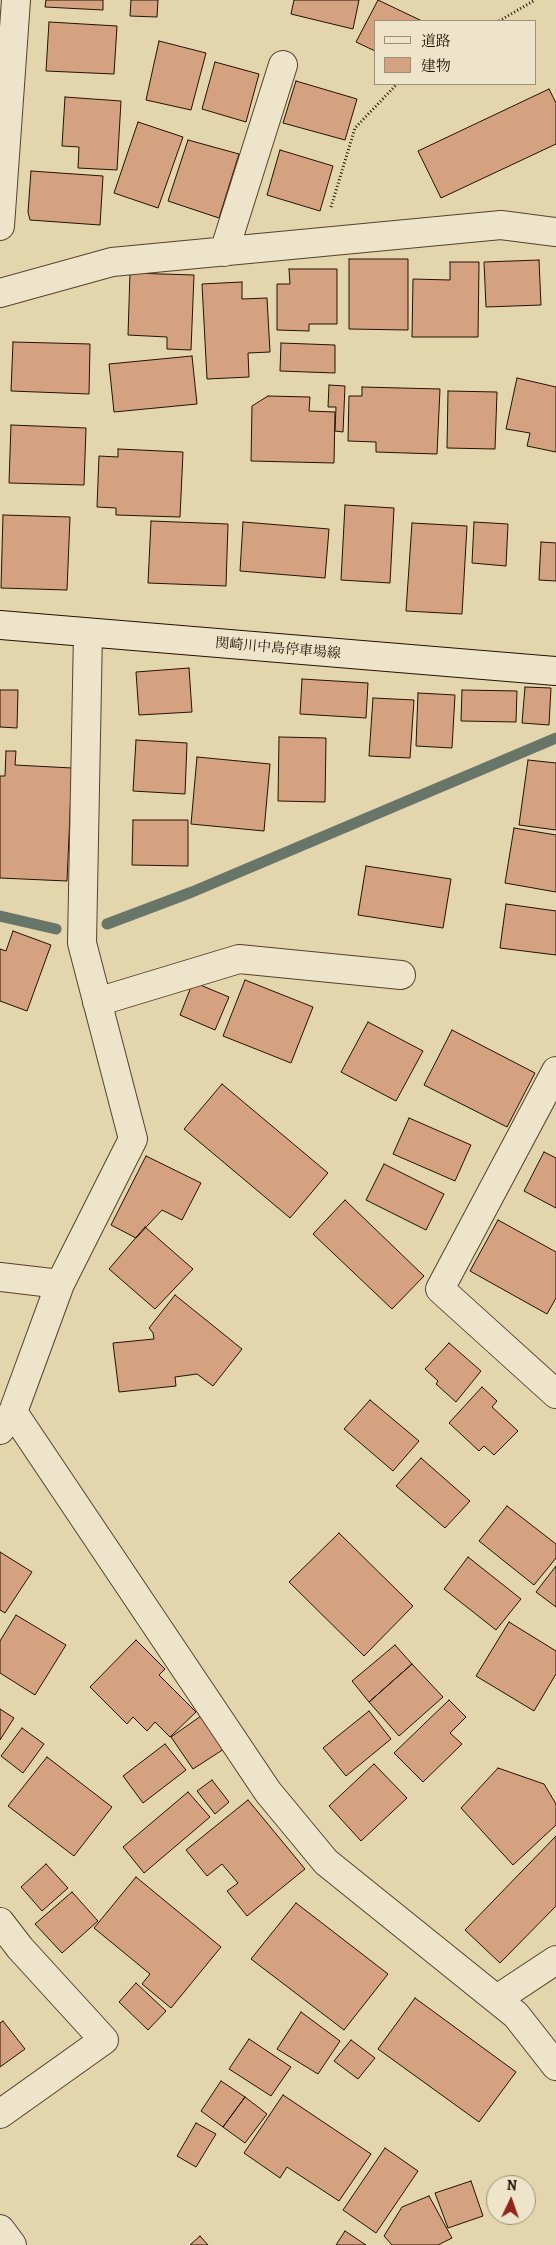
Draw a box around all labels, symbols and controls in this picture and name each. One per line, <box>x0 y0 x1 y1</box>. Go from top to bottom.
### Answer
legend <box>374 20 536 85</box>
text: 道路 <box>421 31 451 51</box>
text: 建物 <box>421 56 451 76</box>
street label: 関崎川中島停車場線 <box>215 635 341 663</box>
north arrow <box>486 2175 536 2225</box>
text: N <box>506 2176 517 2195</box>

